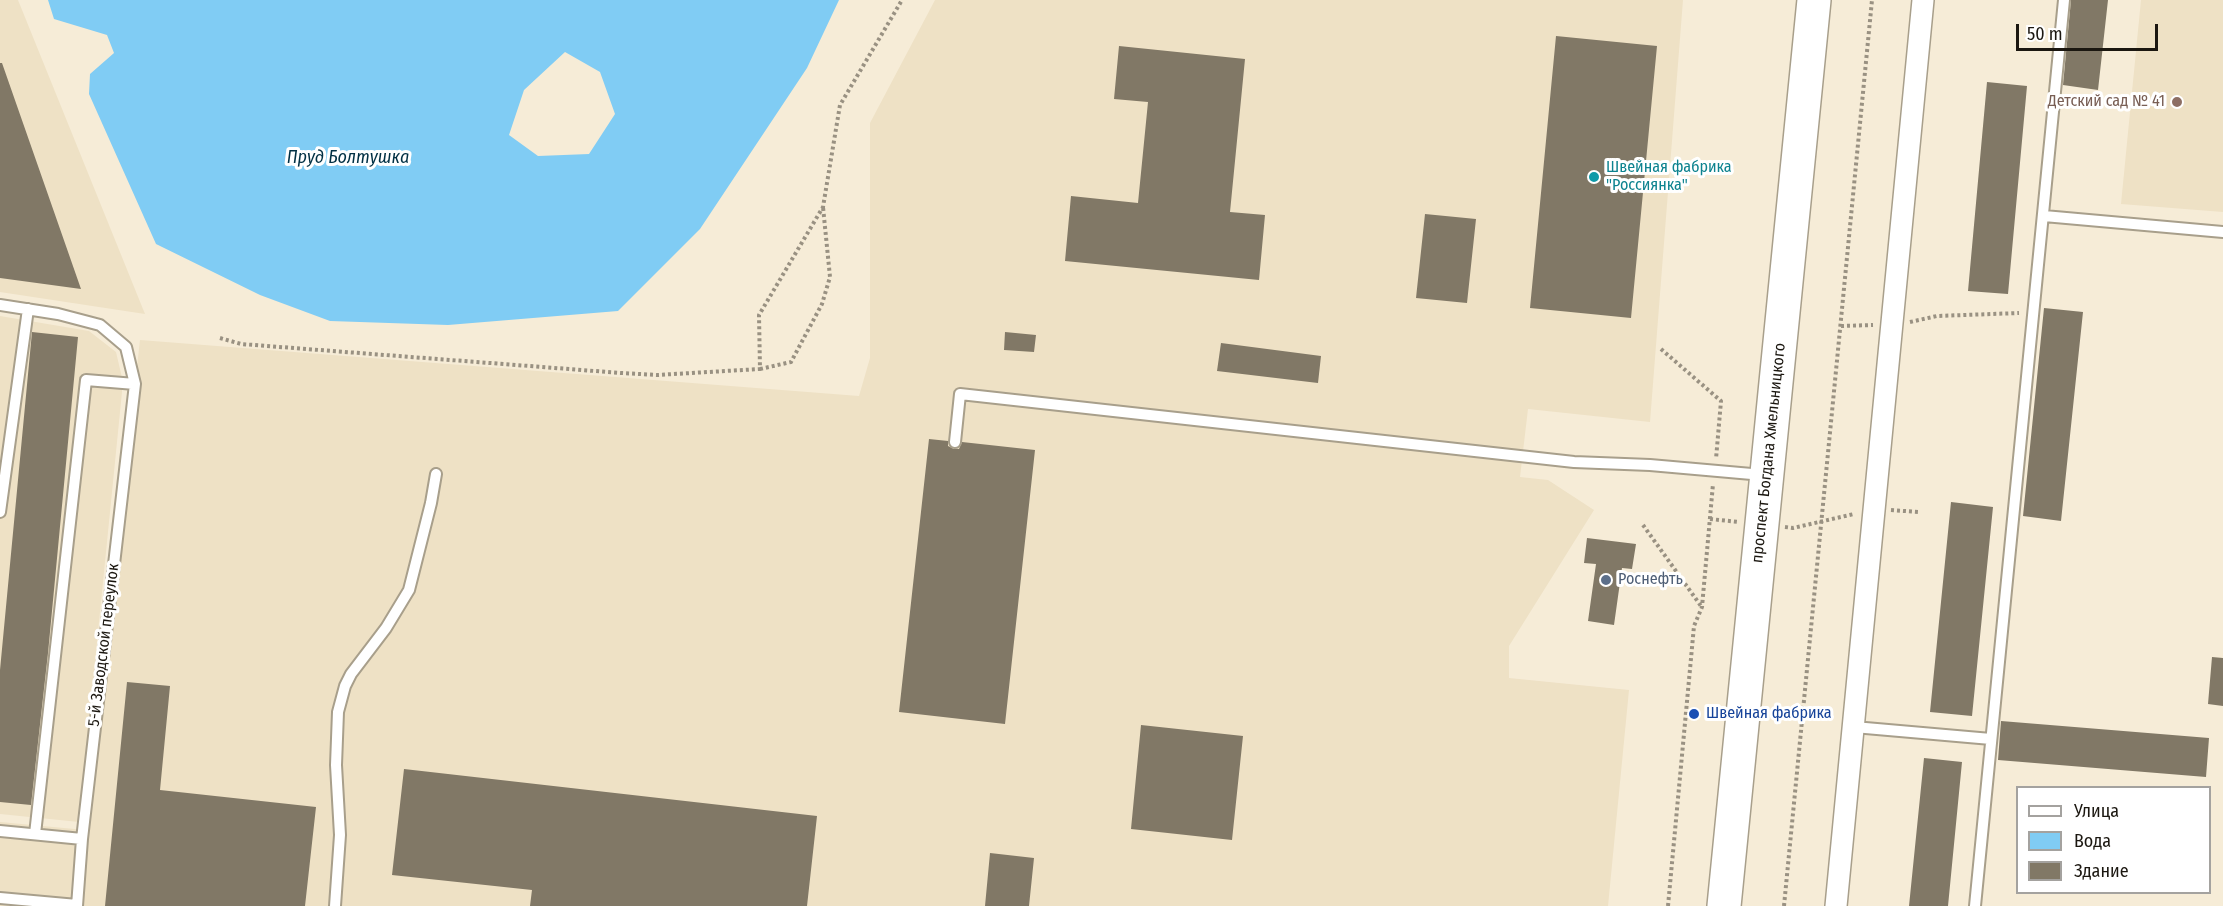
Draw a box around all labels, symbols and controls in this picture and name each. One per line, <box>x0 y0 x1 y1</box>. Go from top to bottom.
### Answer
scale bar <box>2019 12 2162 50</box>
text: 50 m <box>2027 23 2063 45</box>
place label: Детский сад № 41 <box>2048 92 2165 112</box>
marker: Детский сад № 41 <box>2170 95 2184 109</box>
water label: Пруд Болтушка <box>287 147 409 169</box>
place label: Швейная фабрика "Россиянка" <box>1606 158 1732 196</box>
marker: Швейная фабрика "Россиянка" <box>1587 170 1601 184</box>
street label: проспект Богдана Хмельницкого <box>1748 342 1790 564</box>
street label: 5-й Заводской переулок <box>84 562 124 728</box>
place label: Роснефть <box>1618 570 1683 590</box>
marker: Роснефть <box>1599 573 1613 587</box>
place label: Швейная фабрика <box>1706 704 1832 724</box>
marker: Швейная фабрика <box>1687 707 1701 721</box>
legend <box>2016 786 2211 894</box>
text: Улица <box>2074 800 2119 822</box>
text: Вода <box>2074 830 2111 852</box>
text: Здание <box>2074 860 2129 882</box>

